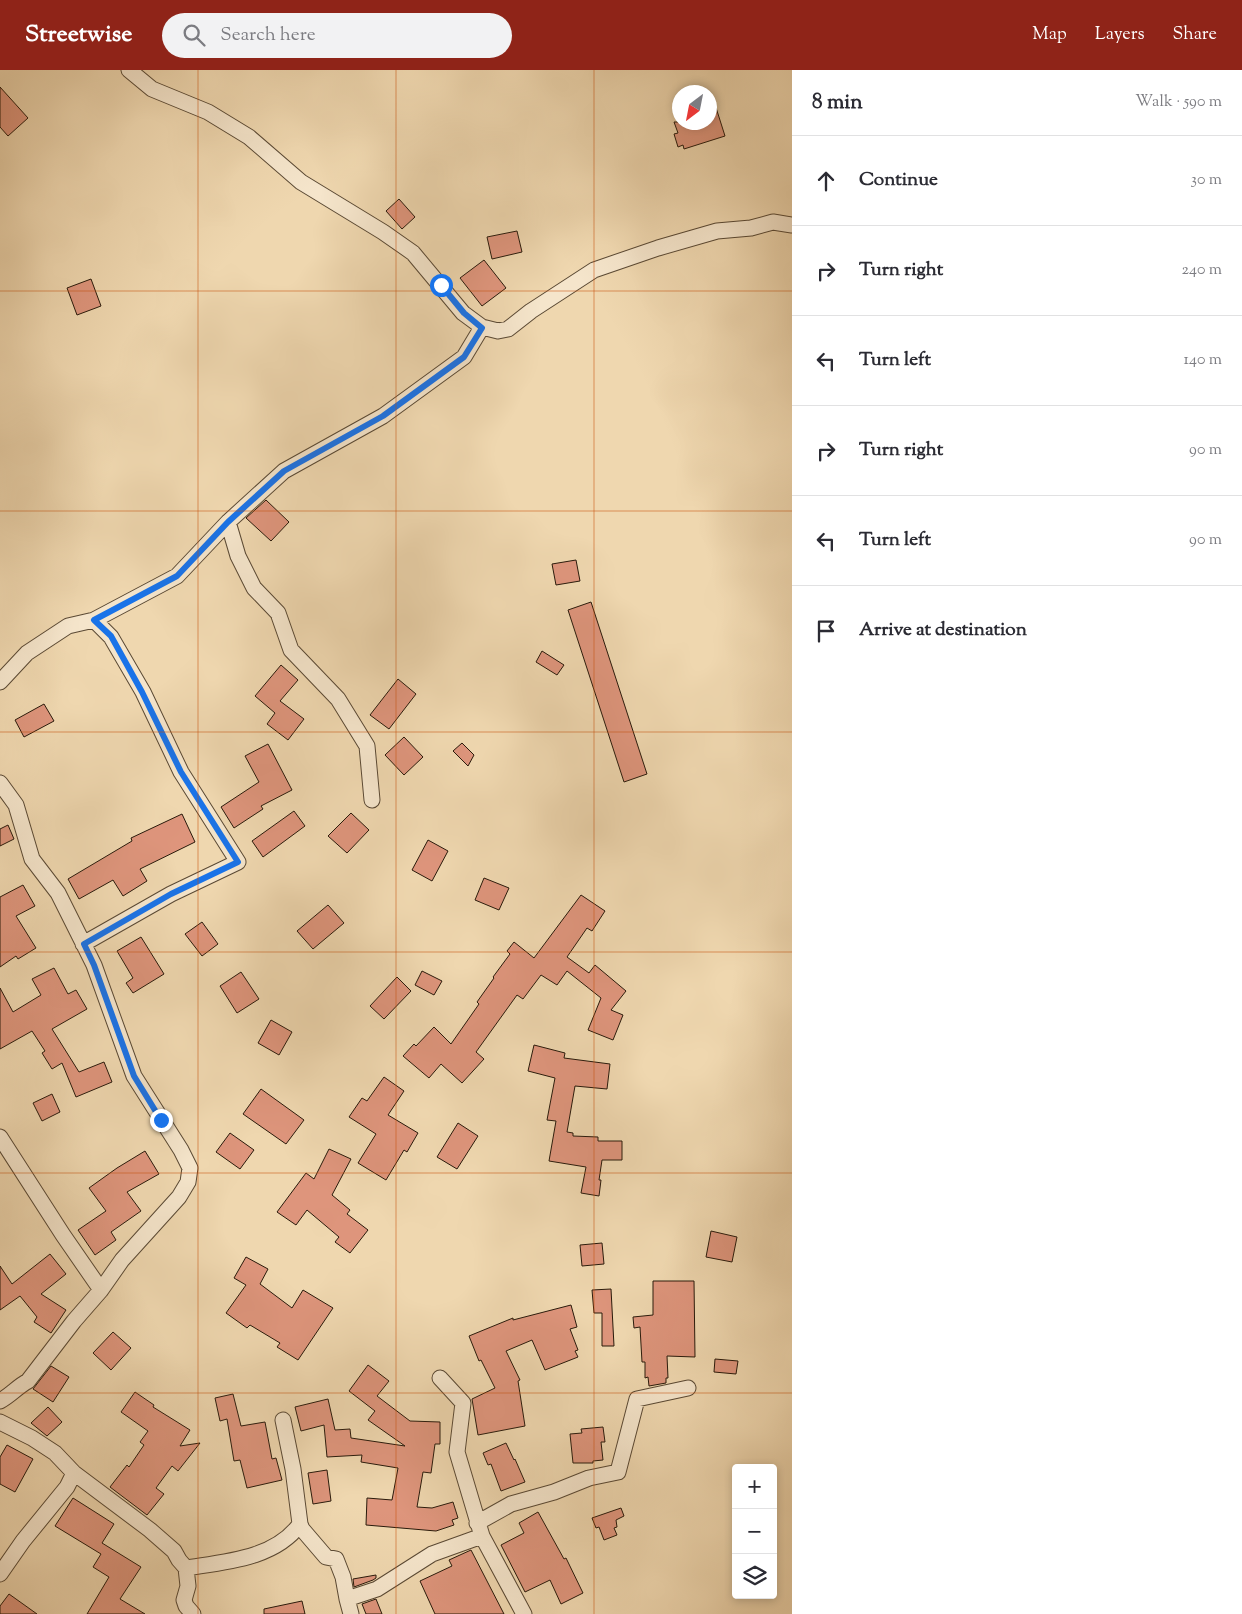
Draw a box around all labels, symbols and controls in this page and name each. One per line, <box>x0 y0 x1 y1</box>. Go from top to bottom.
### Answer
search box <box>162 13 512 58</box>
text: Streetwise <box>25 18 132 52</box>
icon: search <box>180 21 208 49</box>
text: Search here <box>220 22 316 49</box>
text: Map <box>1032 22 1067 48</box>
text: Layers <box>1095 22 1145 48</box>
text: Share <box>1173 22 1217 48</box>
north arrow <box>672 85 717 130</box>
text: 8 min <box>812 88 863 118</box>
text: Walk · 590 m <box>1135 91 1222 114</box>
icon: ahead <box>812 167 840 195</box>
text: Continue <box>859 167 938 194</box>
text: 30 m <box>1191 169 1222 192</box>
icon: right <box>812 257 840 285</box>
text: Turn right <box>859 257 943 284</box>
text: 240 m <box>1181 259 1222 282</box>
route start <box>430 274 453 297</box>
icon: left <box>812 347 840 375</box>
text: Turn left <box>859 347 931 374</box>
text: 140 m <box>1184 349 1222 372</box>
icon: right <box>812 437 840 465</box>
text: Turn right <box>859 437 943 464</box>
text: 90 m <box>1189 439 1222 462</box>
icon: left <box>812 527 840 555</box>
text: Turn left <box>859 527 931 554</box>
text: 90 m <box>1189 529 1222 552</box>
icon: arrive <box>812 617 840 645</box>
text: Arrive at destination <box>859 617 1027 644</box>
route end <box>150 1109 173 1132</box>
map controls <box>732 1464 777 1599</box>
button: + <box>732 1464 777 1509</box>
button: − <box>732 1509 777 1554</box>
button: layers <box>732 1554 777 1599</box>

